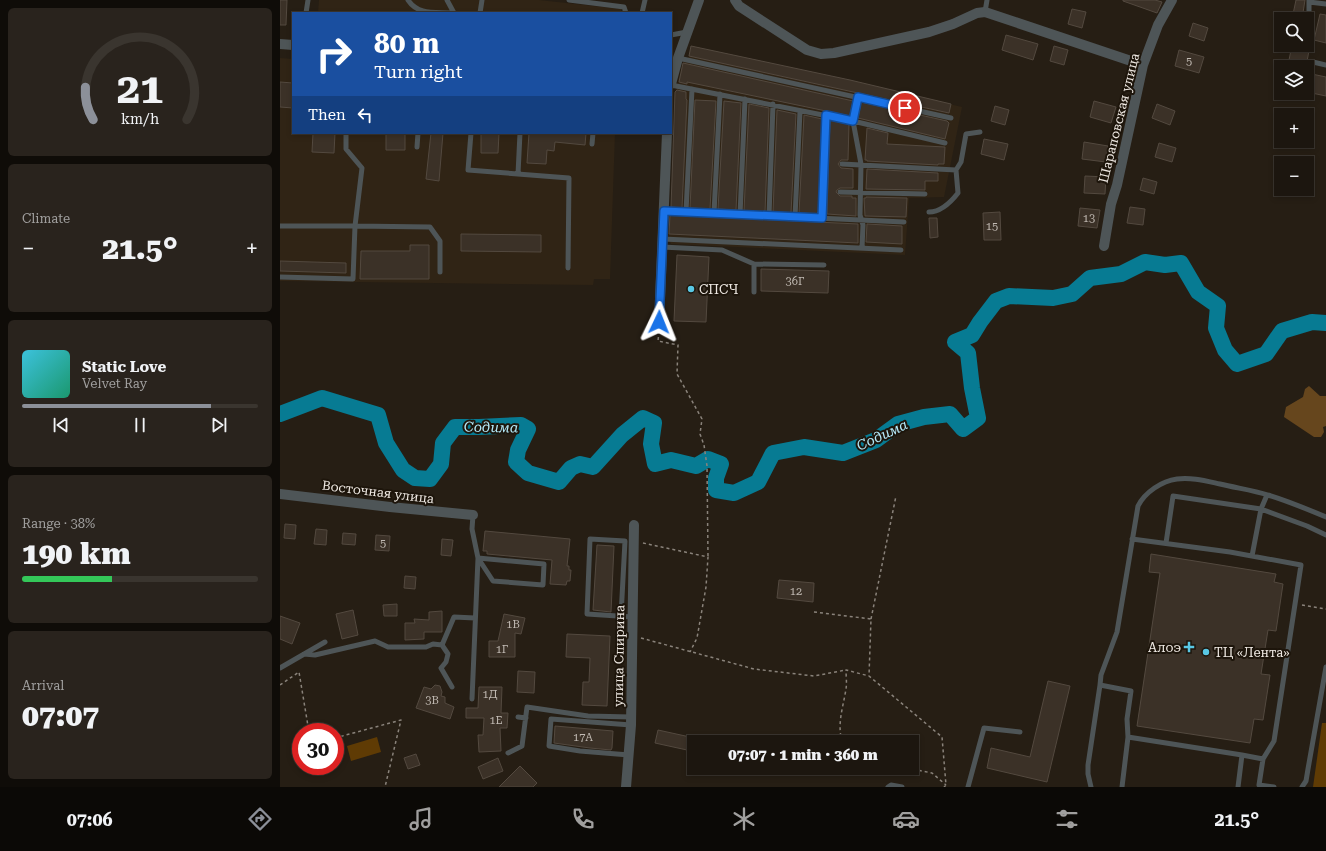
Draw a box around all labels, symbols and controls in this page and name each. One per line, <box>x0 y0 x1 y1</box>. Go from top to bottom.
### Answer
map controls <box>1274 12 1314 196</box>
button: search <box>1274 12 1314 52</box>
text: 80 m <box>374 27 439 60</box>
icon: right <box>308 28 360 80</box>
street label: Шараповская улица <box>1096 51 1142 185</box>
house number: 5 <box>1186 55 1192 68</box>
button: layers <box>1274 60 1314 100</box>
text: Turn right <box>374 61 462 82</box>
text: 21 <box>117 64 163 113</box>
pin <box>888 91 922 125</box>
icon: arrive <box>894 97 916 119</box>
icon: left <box>354 104 376 126</box>
text: Then <box>308 106 346 124</box>
button: + <box>1274 108 1314 148</box>
text: km/h <box>121 110 159 126</box>
button: − <box>1274 156 1314 196</box>
text: Climate <box>22 211 70 226</box>
house number: 13 <box>1083 212 1095 225</box>
house number: 15 <box>986 220 998 233</box>
text: 21.5° <box>102 231 178 266</box>
text: − <box>22 236 34 261</box>
text: + <box>246 236 258 261</box>
house number: 36Г <box>786 275 805 288</box>
place label: СПСЧ <box>699 282 739 297</box>
marker: СПСЧ <box>686 284 696 294</box>
position arrow <box>638 301 680 343</box>
text: Static Love <box>82 358 166 376</box>
text: Velvet Ray <box>82 376 147 391</box>
icon: previous <box>50 414 72 436</box>
icon: pause <box>129 414 151 436</box>
icon: next <box>208 414 230 436</box>
water label: Содима <box>854 416 910 454</box>
water label: Содима <box>464 419 518 435</box>
street label: Восточная улица <box>321 478 435 506</box>
text: Range · 38% <box>22 516 95 531</box>
text: 190 km <box>22 536 131 571</box>
house number: 5 <box>380 537 386 550</box>
house number: 12 <box>790 585 802 598</box>
street label: улица Спирина <box>611 605 627 707</box>
house number: 1В <box>506 618 520 631</box>
place label: Алоэ <box>1148 640 1181 655</box>
marker: Алоэ <box>1184 642 1194 652</box>
house number: 1Г <box>496 643 509 656</box>
place label: ТЦ «Лента» <box>1214 645 1290 660</box>
marker: ТЦ «Лента» <box>1201 647 1211 657</box>
text: Arrival <box>22 678 64 693</box>
house number: 1Д <box>483 688 498 701</box>
house number: 3В <box>425 694 439 707</box>
text: 07:07 <box>22 698 99 733</box>
house number: 1Е <box>489 714 503 727</box>
speed limit sign: 30 <box>292 723 344 775</box>
house number: 17А <box>573 731 593 744</box>
text: 07:07 · 1 min · 360 m <box>728 746 878 764</box>
icon: directions <box>246 805 274 833</box>
icon: music <box>407 805 435 833</box>
icon: phone <box>569 805 597 833</box>
icon: climate <box>730 805 758 833</box>
icon: car <box>892 805 920 833</box>
icon: filters <box>1053 805 1081 833</box>
text: 07:06 <box>67 809 113 830</box>
text: 21.5° <box>1214 809 1259 830</box>

